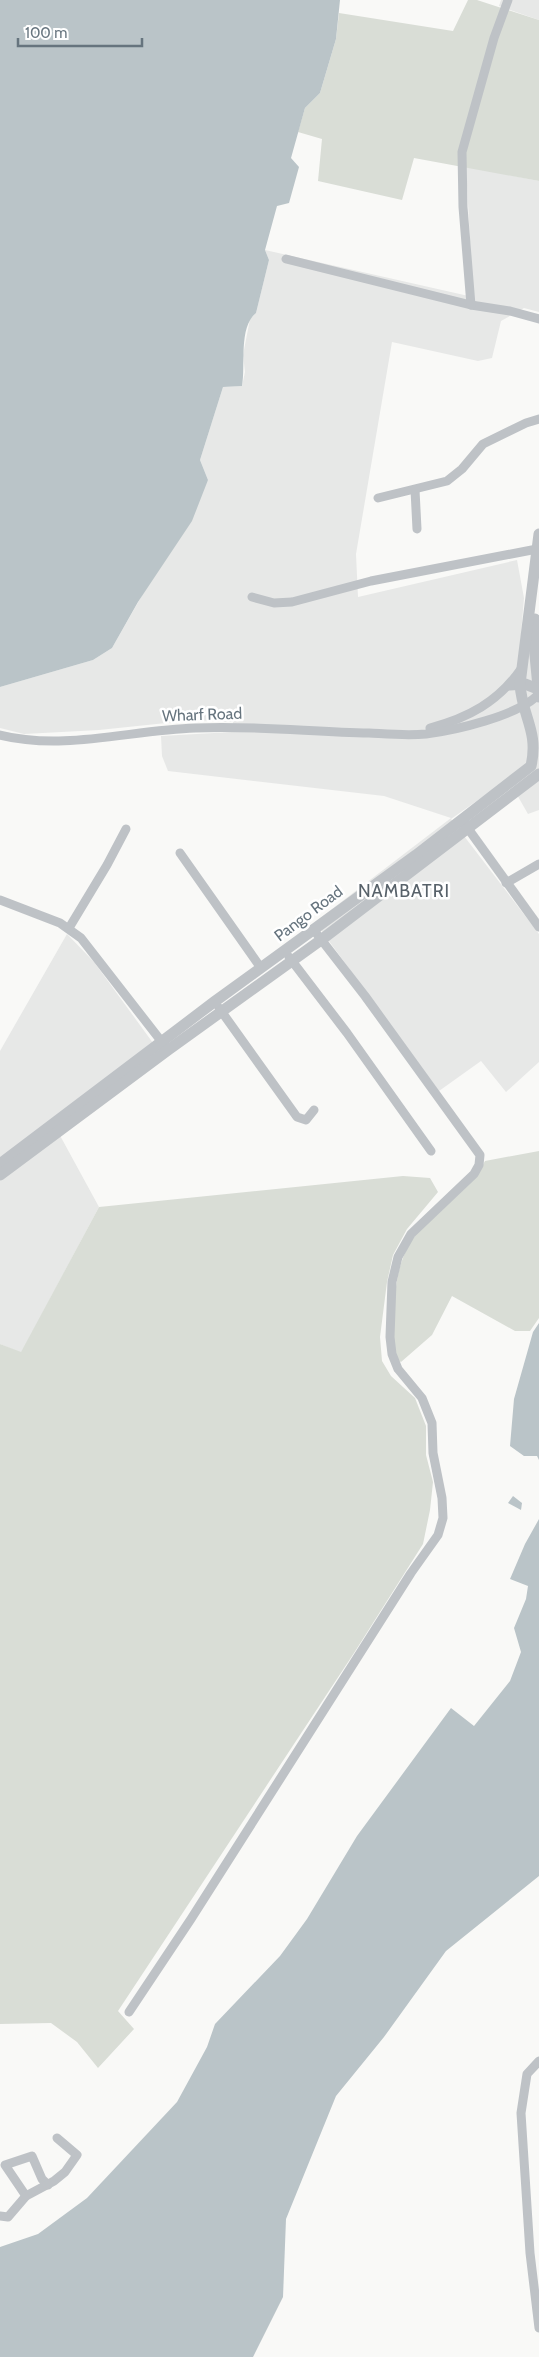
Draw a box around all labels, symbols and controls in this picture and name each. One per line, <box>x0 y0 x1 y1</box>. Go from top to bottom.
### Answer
scale bar <box>18 15 141 47</box>
text: 100 m <box>25 24 67 42</box>
street label: Wharf Road <box>162 704 242 725</box>
district label: NAMBATRI <box>358 880 450 902</box>
street label: Pango Road <box>270 882 346 945</box>

